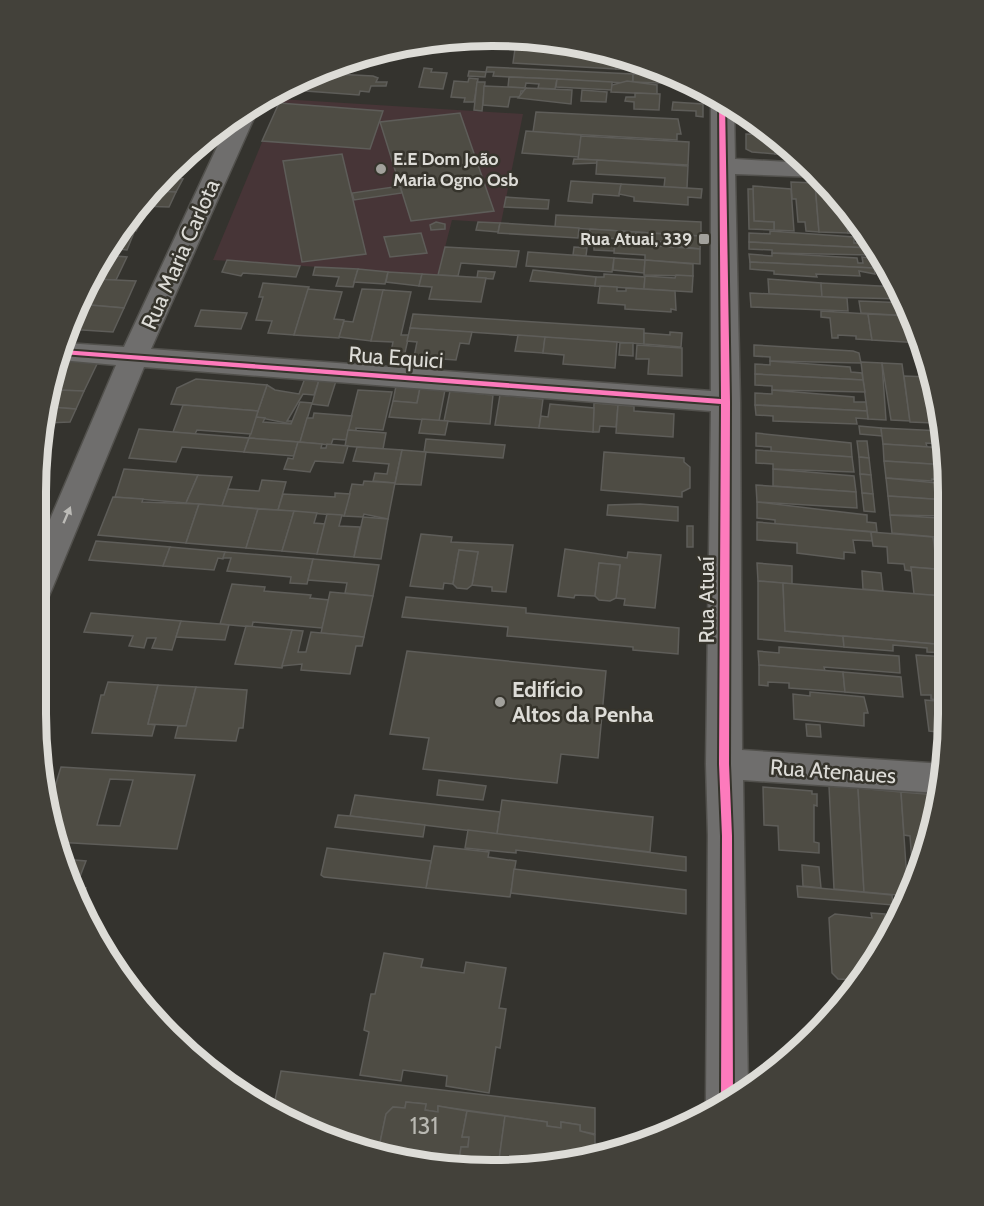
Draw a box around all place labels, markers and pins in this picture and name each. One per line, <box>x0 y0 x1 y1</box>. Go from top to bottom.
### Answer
place label: E.E Dom João Maria Ogno Osb <box>393 148 518 191</box>
marker: E.E Dom João Maria Ogno Osb <box>374 162 388 176</box>
place label: Rua Atuai, 339 <box>580 228 692 250</box>
marker: Rua Atuai, 339 <box>697 232 711 246</box>
place label: Edifício Altos da Penha <box>512 676 654 728</box>
marker: Edifício Altos da Penha <box>493 695 507 709</box>

